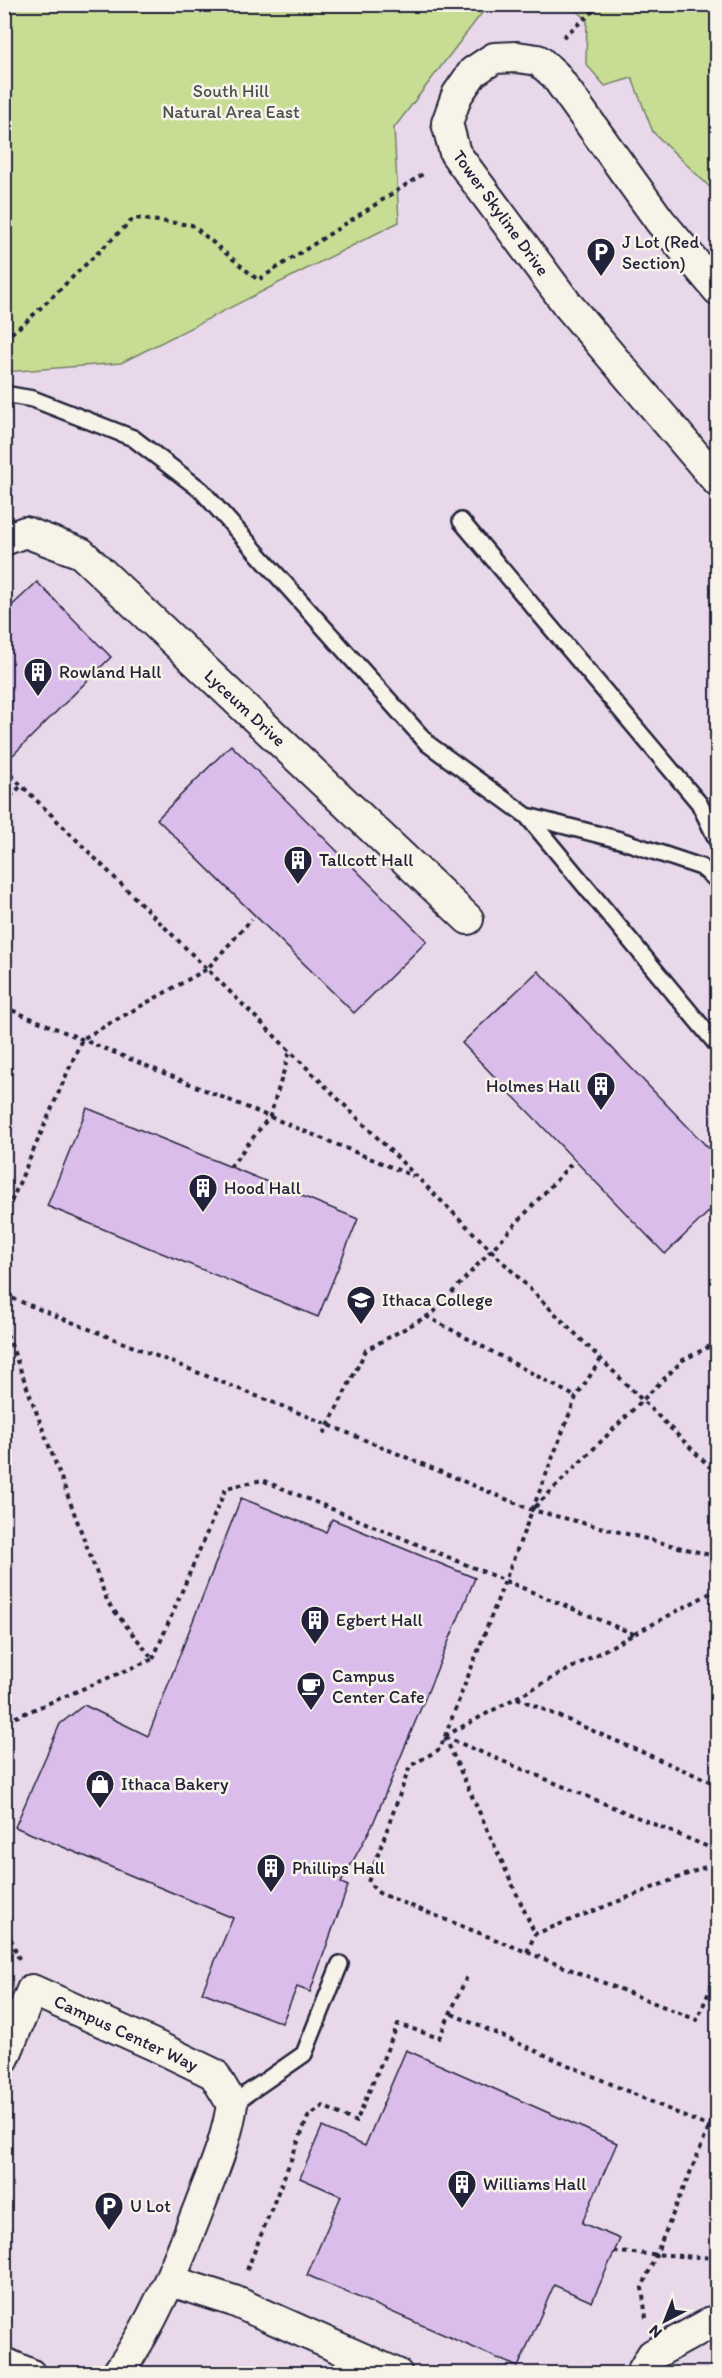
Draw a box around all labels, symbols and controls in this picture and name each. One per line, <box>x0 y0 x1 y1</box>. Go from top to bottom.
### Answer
park label: South Hill Natural Area East <box>162 80 300 123</box>
street label: Tower Skyline Drive <box>448 146 554 280</box>
place label: J Lot (Red Section) <box>622 231 699 274</box>
parking icon: J Lot (Red Section) <box>585 236 617 278</box>
building icon: Rowland Hall <box>22 656 54 698</box>
place label: Rowland Hall <box>59 661 161 683</box>
street label: Lyceum Drive <box>200 665 290 751</box>
building icon: Tallcott Hall <box>282 844 314 886</box>
place label: Tallcott Hall <box>319 849 413 871</box>
building icon: Holmes Hall <box>585 1070 617 1112</box>
place label: Holmes Hall <box>486 1075 580 1097</box>
building icon: Hood Hall <box>187 1172 219 1214</box>
place label: Hood Hall <box>224 1177 301 1199</box>
school or university icon: Ithaca College <box>345 1284 377 1326</box>
place label: Ithaca College <box>382 1289 493 1311</box>
building icon: Egbert Hall <box>299 1604 331 1646</box>
place label: Egbert Hall <box>336 1609 423 1631</box>
place label: Campus Center Cafe <box>332 1665 425 1708</box>
cafe icon: Campus Center Cafe <box>295 1670 327 1712</box>
shop icon: Ithaca Bakery <box>84 1768 116 1810</box>
place label: Ithaca Bakery <box>121 1773 229 1795</box>
building icon: Phillips Hall <box>255 1852 287 1894</box>
place label: Phillips Hall <box>292 1857 385 1879</box>
street label: Campus Center Way <box>50 1990 202 2076</box>
building icon: Williams Hall <box>446 2168 478 2210</box>
place label: Williams Hall <box>483 2173 586 2195</box>
parking icon: U Lot <box>93 2190 125 2232</box>
place label: U Lot <box>130 2195 171 2217</box>
north arrow <box>635 2291 695 2351</box>
text: N <box>645 2321 666 2342</box>

